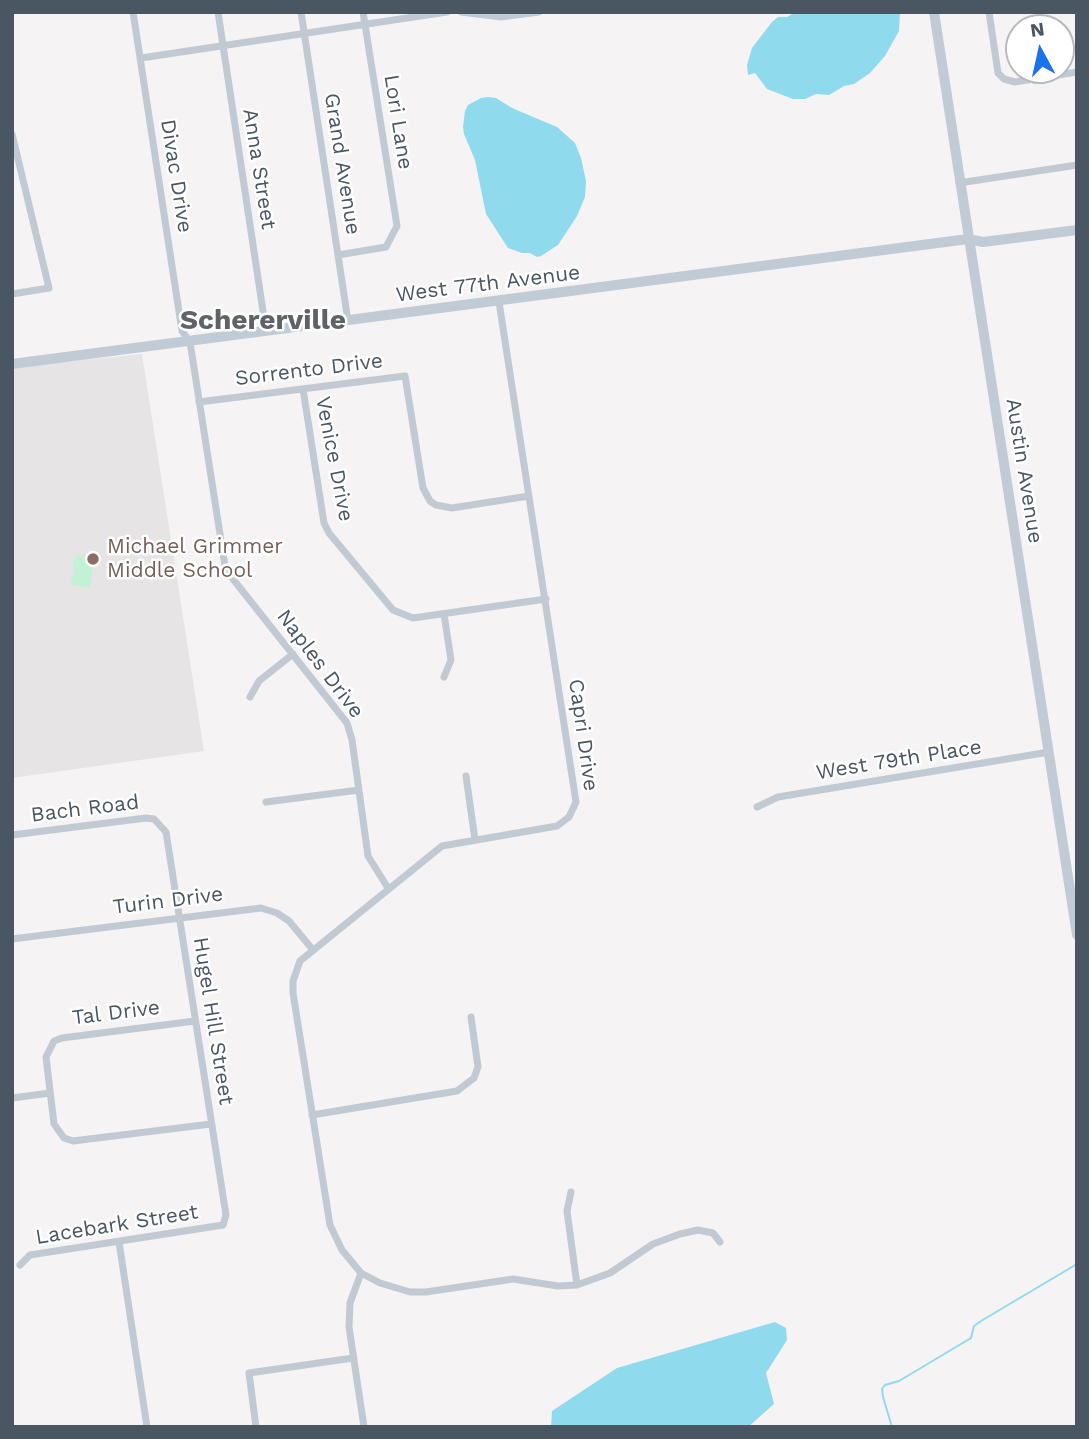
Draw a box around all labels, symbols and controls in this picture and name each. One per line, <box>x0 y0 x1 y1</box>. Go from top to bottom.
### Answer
north arrow <box>1005 14 1075 84</box>
text: N <box>1029 17 1046 42</box>
street label: Lori Lane <box>378 73 418 171</box>
street label: Grand Avenue <box>318 91 366 237</box>
street label: Anna Street <box>237 107 281 231</box>
street label: Divac Drive <box>155 118 197 234</box>
street label: West 77th Avenue <box>394 260 582 308</box>
district label: Schererville <box>180 304 346 338</box>
street label: Sorrento Drive <box>234 348 384 392</box>
street label: Venice Drive <box>310 394 358 524</box>
street label: Austin Avenue <box>1000 397 1048 545</box>
place label: Michael Grimmer Middle School <box>107 534 283 584</box>
marker: Michael Grimmer Middle School <box>85 551 101 567</box>
street label: Naples Drive <box>271 605 369 723</box>
street label: Capri Drive <box>563 677 603 793</box>
street label: West 79th Place <box>814 734 984 786</box>
street label: Bach Road <box>29 790 141 828</box>
street label: Turin Drive <box>111 882 225 920</box>
street label: Hugel Hill Street <box>187 935 239 1107</box>
street label: Tal Drive <box>71 995 161 1031</box>
street label: Lacebark Street <box>34 1200 200 1250</box>

